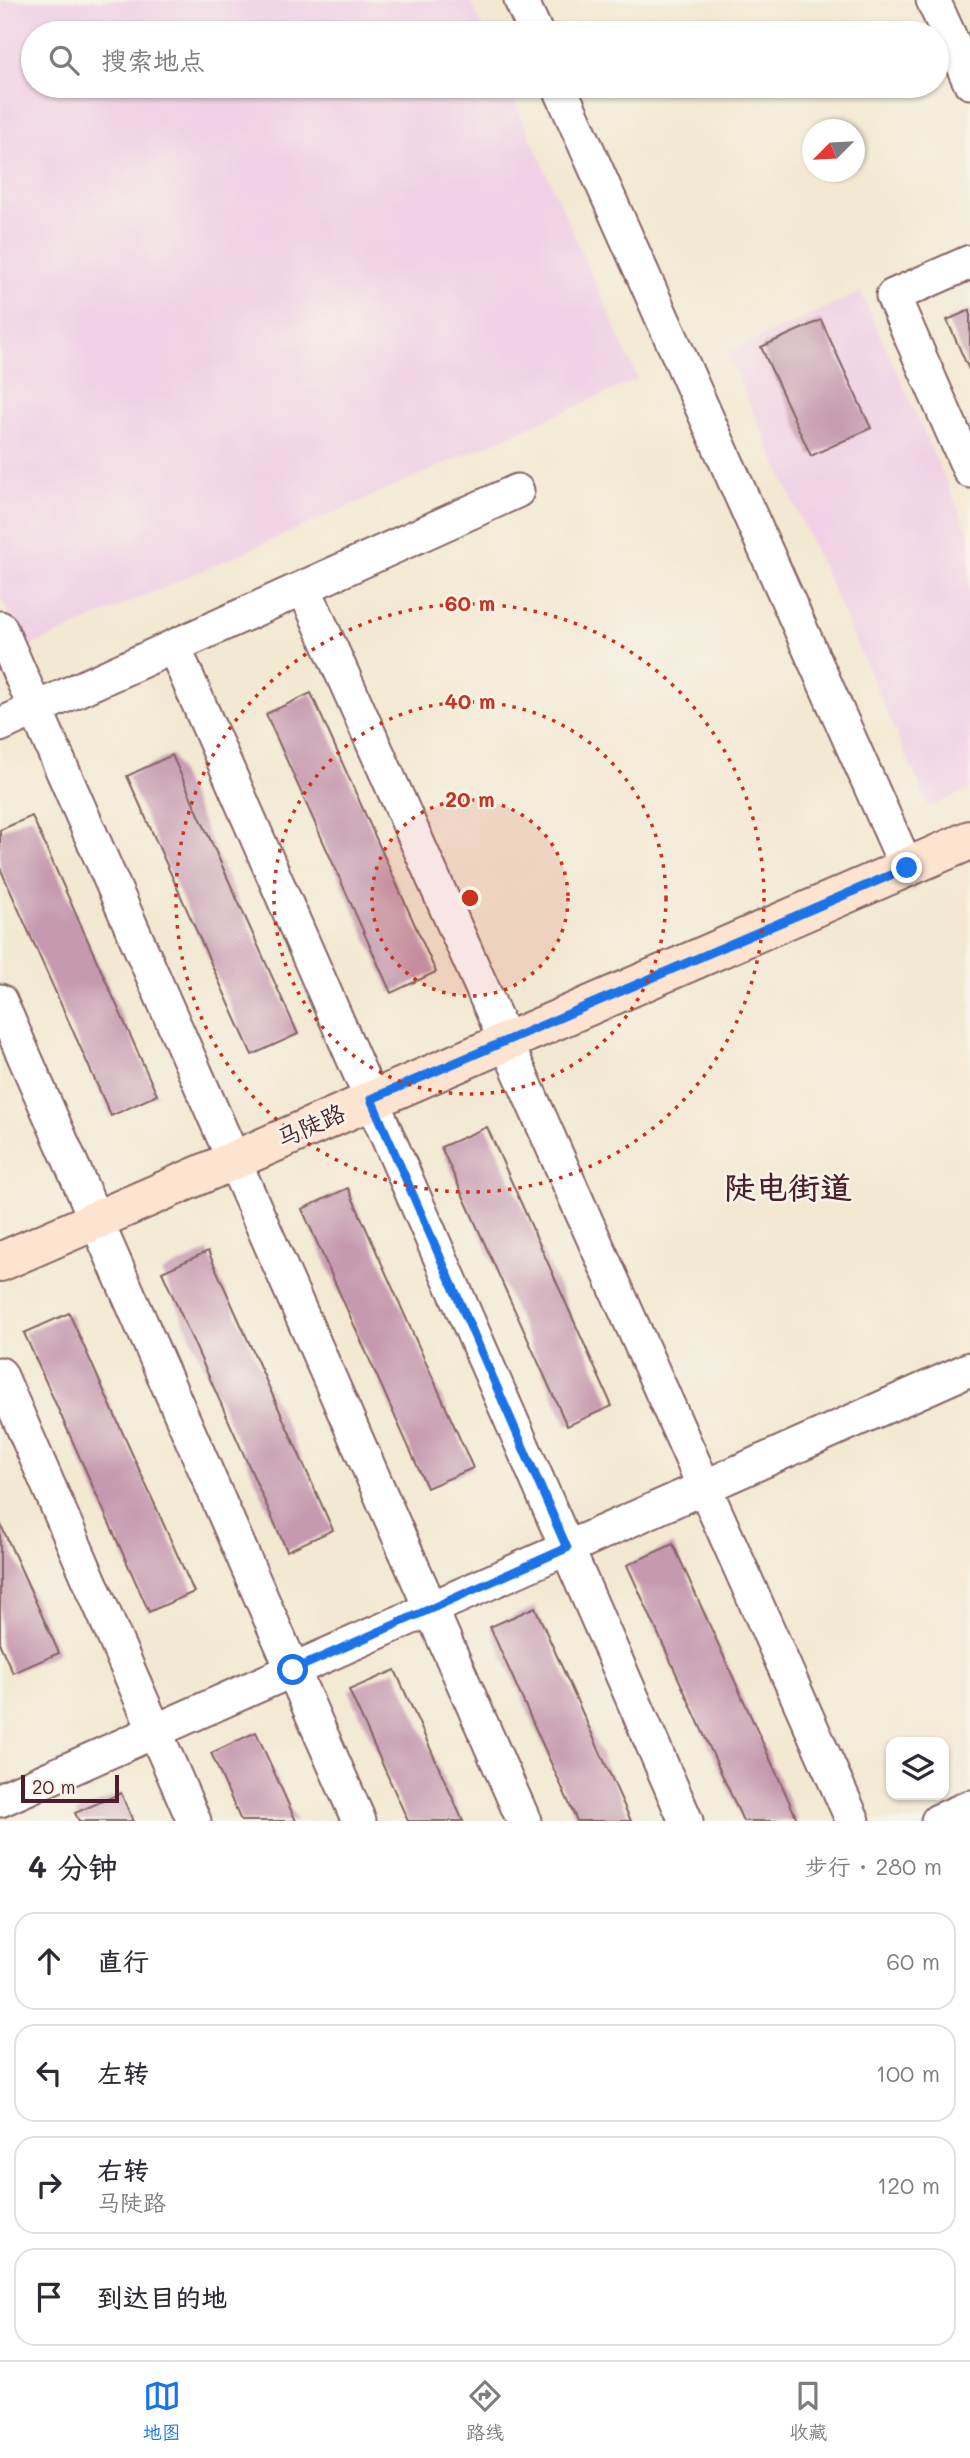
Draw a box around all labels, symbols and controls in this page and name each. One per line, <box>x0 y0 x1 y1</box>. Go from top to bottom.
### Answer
search box <box>21 21 949 98</box>
icon: search <box>45 41 83 79</box>
text: 搜索地点 <box>101 43 205 77</box>
north arrow <box>802 119 865 182</box>
text: 60 m <box>445 589 495 616</box>
text: 40 m <box>444 687 496 714</box>
text: 20 m <box>445 785 495 812</box>
route end <box>891 852 922 883</box>
centre of rings <box>458 886 482 910</box>
street label: 马陡路 <box>271 1096 350 1153</box>
district label: 陡电街道 <box>724 1165 852 1207</box>
route start <box>277 1654 308 1685</box>
map controls <box>886 1737 949 1800</box>
button: layers <box>886 1737 949 1800</box>
scale bar <box>21 1772 119 1804</box>
text: 20 m <box>32 1774 76 1799</box>
text: 4 分钟 <box>28 1846 118 1886</box>
text: 步行 · 280 m <box>805 1851 942 1881</box>
icon: ahead <box>30 1942 68 1980</box>
text: 直行 <box>97 1944 149 1978</box>
text: 60 m <box>886 1946 940 1976</box>
icon: left <box>30 2054 68 2092</box>
text: 左转 <box>97 2056 149 2090</box>
text: 100 m <box>876 2058 940 2088</box>
text: 右转 <box>97 2153 149 2187</box>
icon: right <box>30 2166 68 2204</box>
text: 120 m <box>877 2170 940 2200</box>
text: 马陡路 <box>97 2187 166 2217</box>
icon: arrive <box>30 2278 68 2316</box>
text: 到达目的地 <box>97 2280 227 2314</box>
tab: 地图 <box>143 2377 181 2444</box>
tab: 路线 <box>466 2377 504 2444</box>
tab: 收藏 <box>789 2377 827 2444</box>

